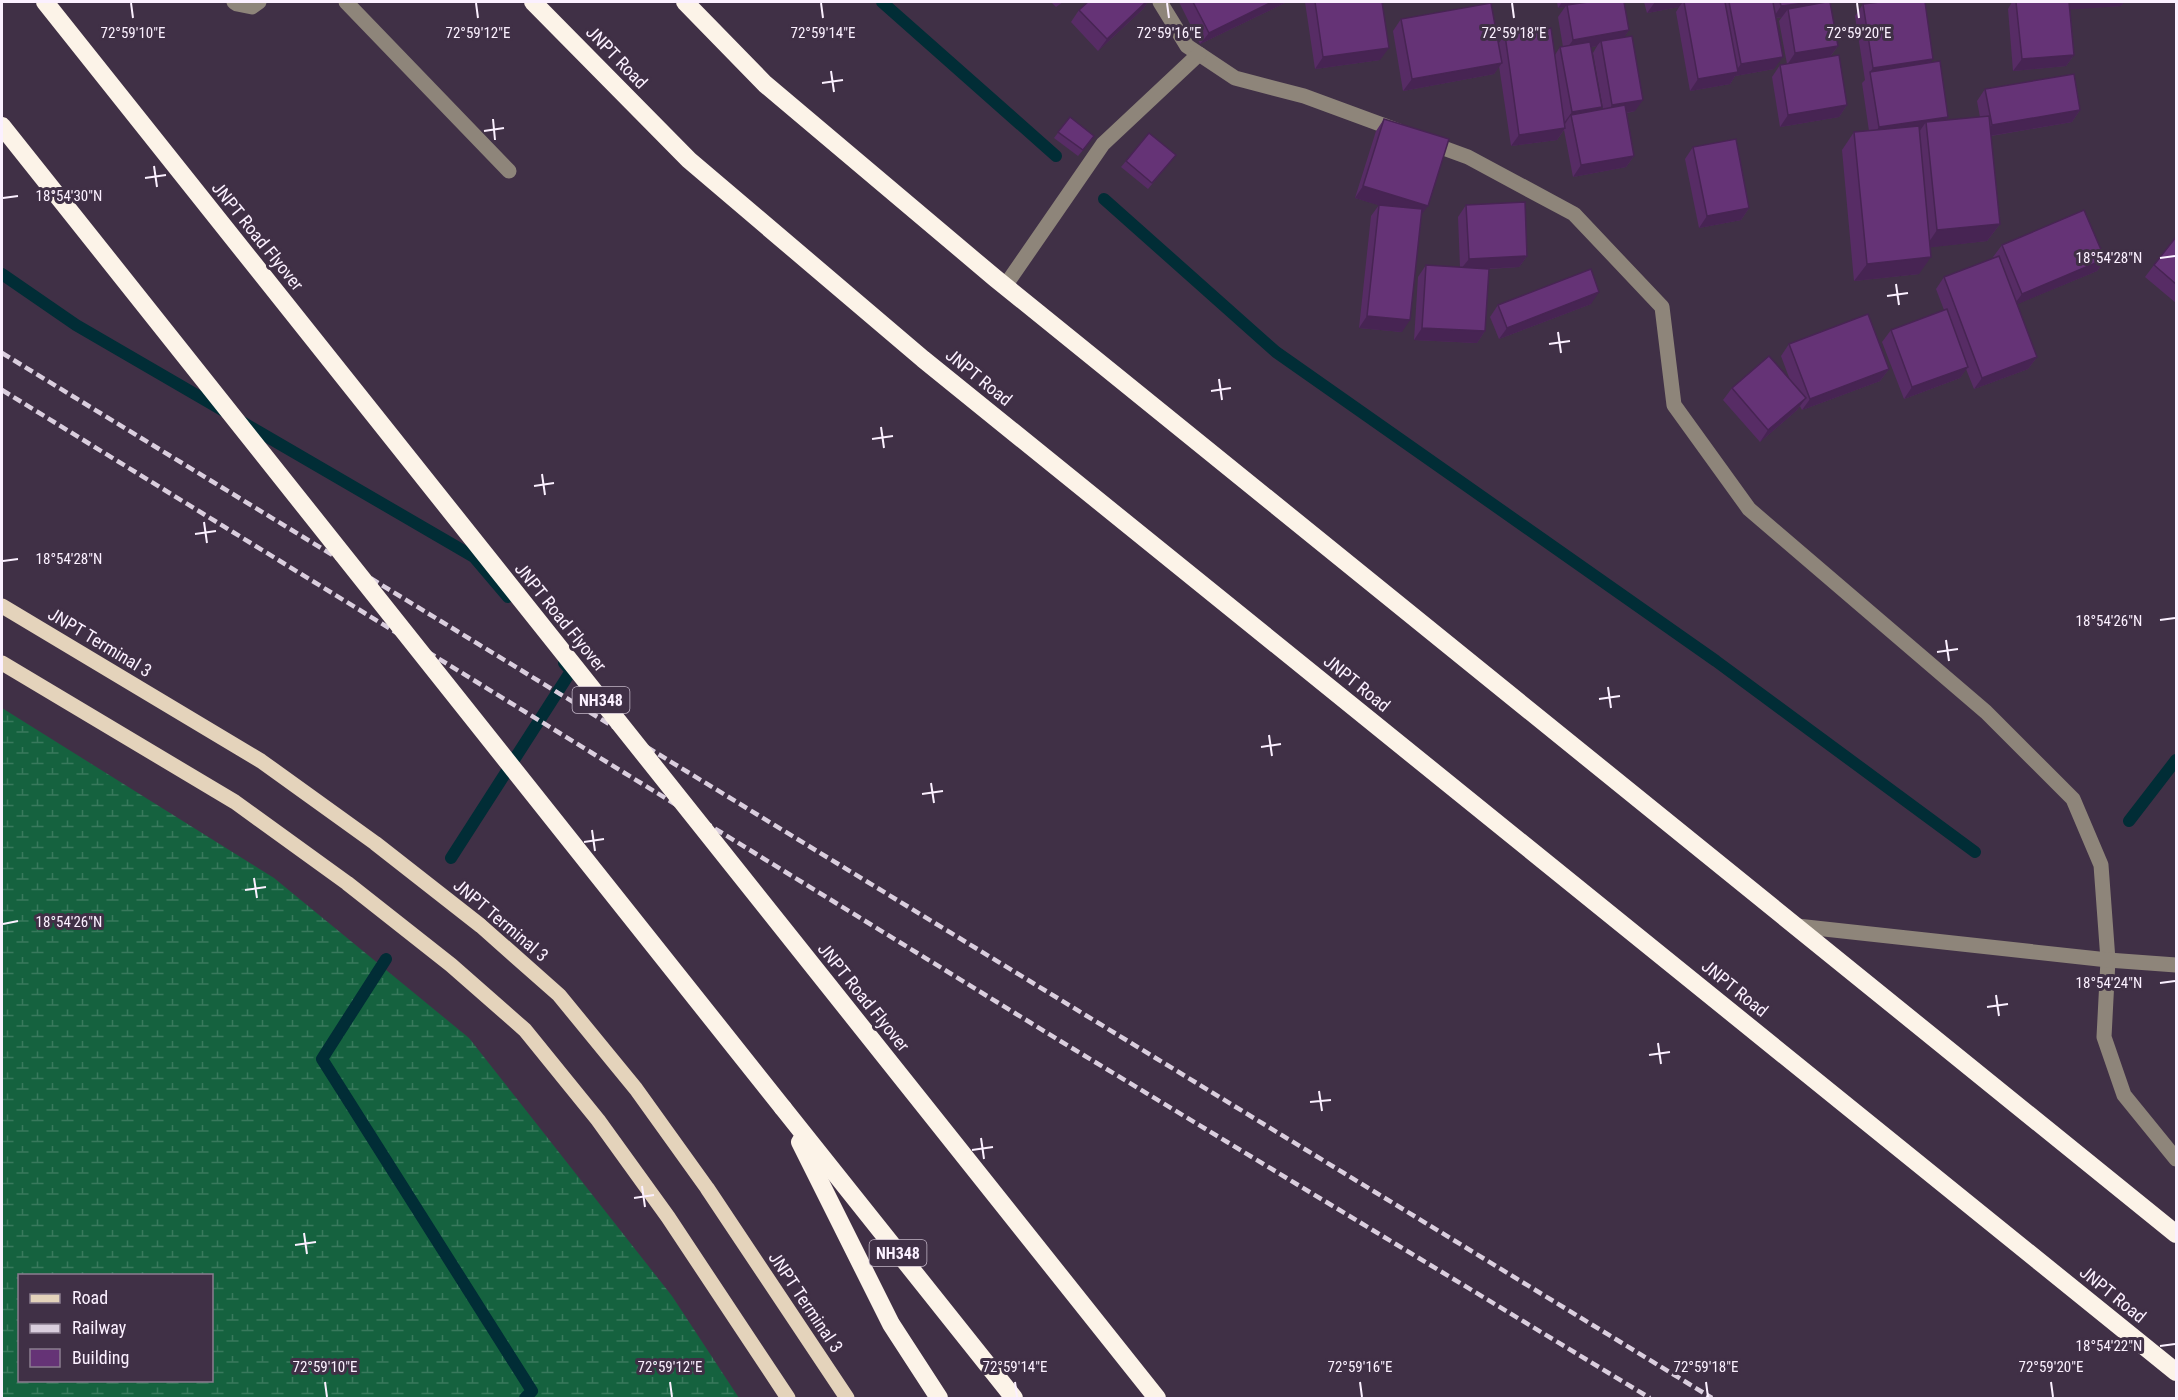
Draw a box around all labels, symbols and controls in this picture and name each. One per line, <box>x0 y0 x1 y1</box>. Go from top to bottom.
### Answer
street label: JNPT Road <box>582 21 652 93</box>
text: 72°59'10"E <box>101 24 165 42</box>
text: 72°59'12"E <box>446 24 510 42</box>
text: 72°59'14"E <box>791 24 855 42</box>
text: 72°59'16"E <box>1137 24 1201 42</box>
text: 72°59'18"E <box>1482 24 1546 42</box>
text: 72°59'20"E <box>1827 24 1891 42</box>
street label: JNPT Road Flyover <box>208 177 309 295</box>
text: 18°54'30"N <box>36 187 102 205</box>
text: 18°54'28"N <box>2076 249 2142 267</box>
street label: JNPT Road <box>942 344 1016 410</box>
text: 18°54'28"N <box>36 550 102 568</box>
street label: JNPT Road Flyover <box>511 558 612 676</box>
street label: JNPT Terminal 3 <box>44 603 156 681</box>
text: 18°54'26"N <box>2076 612 2142 630</box>
street label: JNPT Road <box>1320 650 1394 716</box>
road number: NH348 <box>572 687 630 713</box>
street label: JNPT Terminal 3 <box>449 874 553 966</box>
text: 18°54'26"N <box>36 913 102 931</box>
street label: JNPT Road Flyover <box>814 938 915 1056</box>
street label: JNPT Road <box>1698 955 1772 1021</box>
text: 18°54'24"N <box>2076 974 2142 992</box>
road number: NH348 <box>870 1240 926 1266</box>
street label: JNPT Terminal 3 <box>765 1248 847 1356</box>
street label: JNPT Road <box>2076 1261 2150 1327</box>
legend <box>18 1274 213 1382</box>
text: Road <box>72 1287 108 1308</box>
text: Railway <box>72 1317 127 1338</box>
text: 18°54'22"N <box>2076 1337 2142 1355</box>
text: Building <box>72 1347 129 1368</box>
text: 72°59'10"E <box>293 1358 357 1376</box>
text: 72°59'12"E <box>638 1358 702 1376</box>
text: 72°59'14"E <box>983 1358 1047 1376</box>
text: 72°59'16"E <box>1328 1358 1392 1376</box>
text: 72°59'18"E <box>1674 1358 1738 1376</box>
text: 72°59'20"E <box>2019 1358 2083 1376</box>

